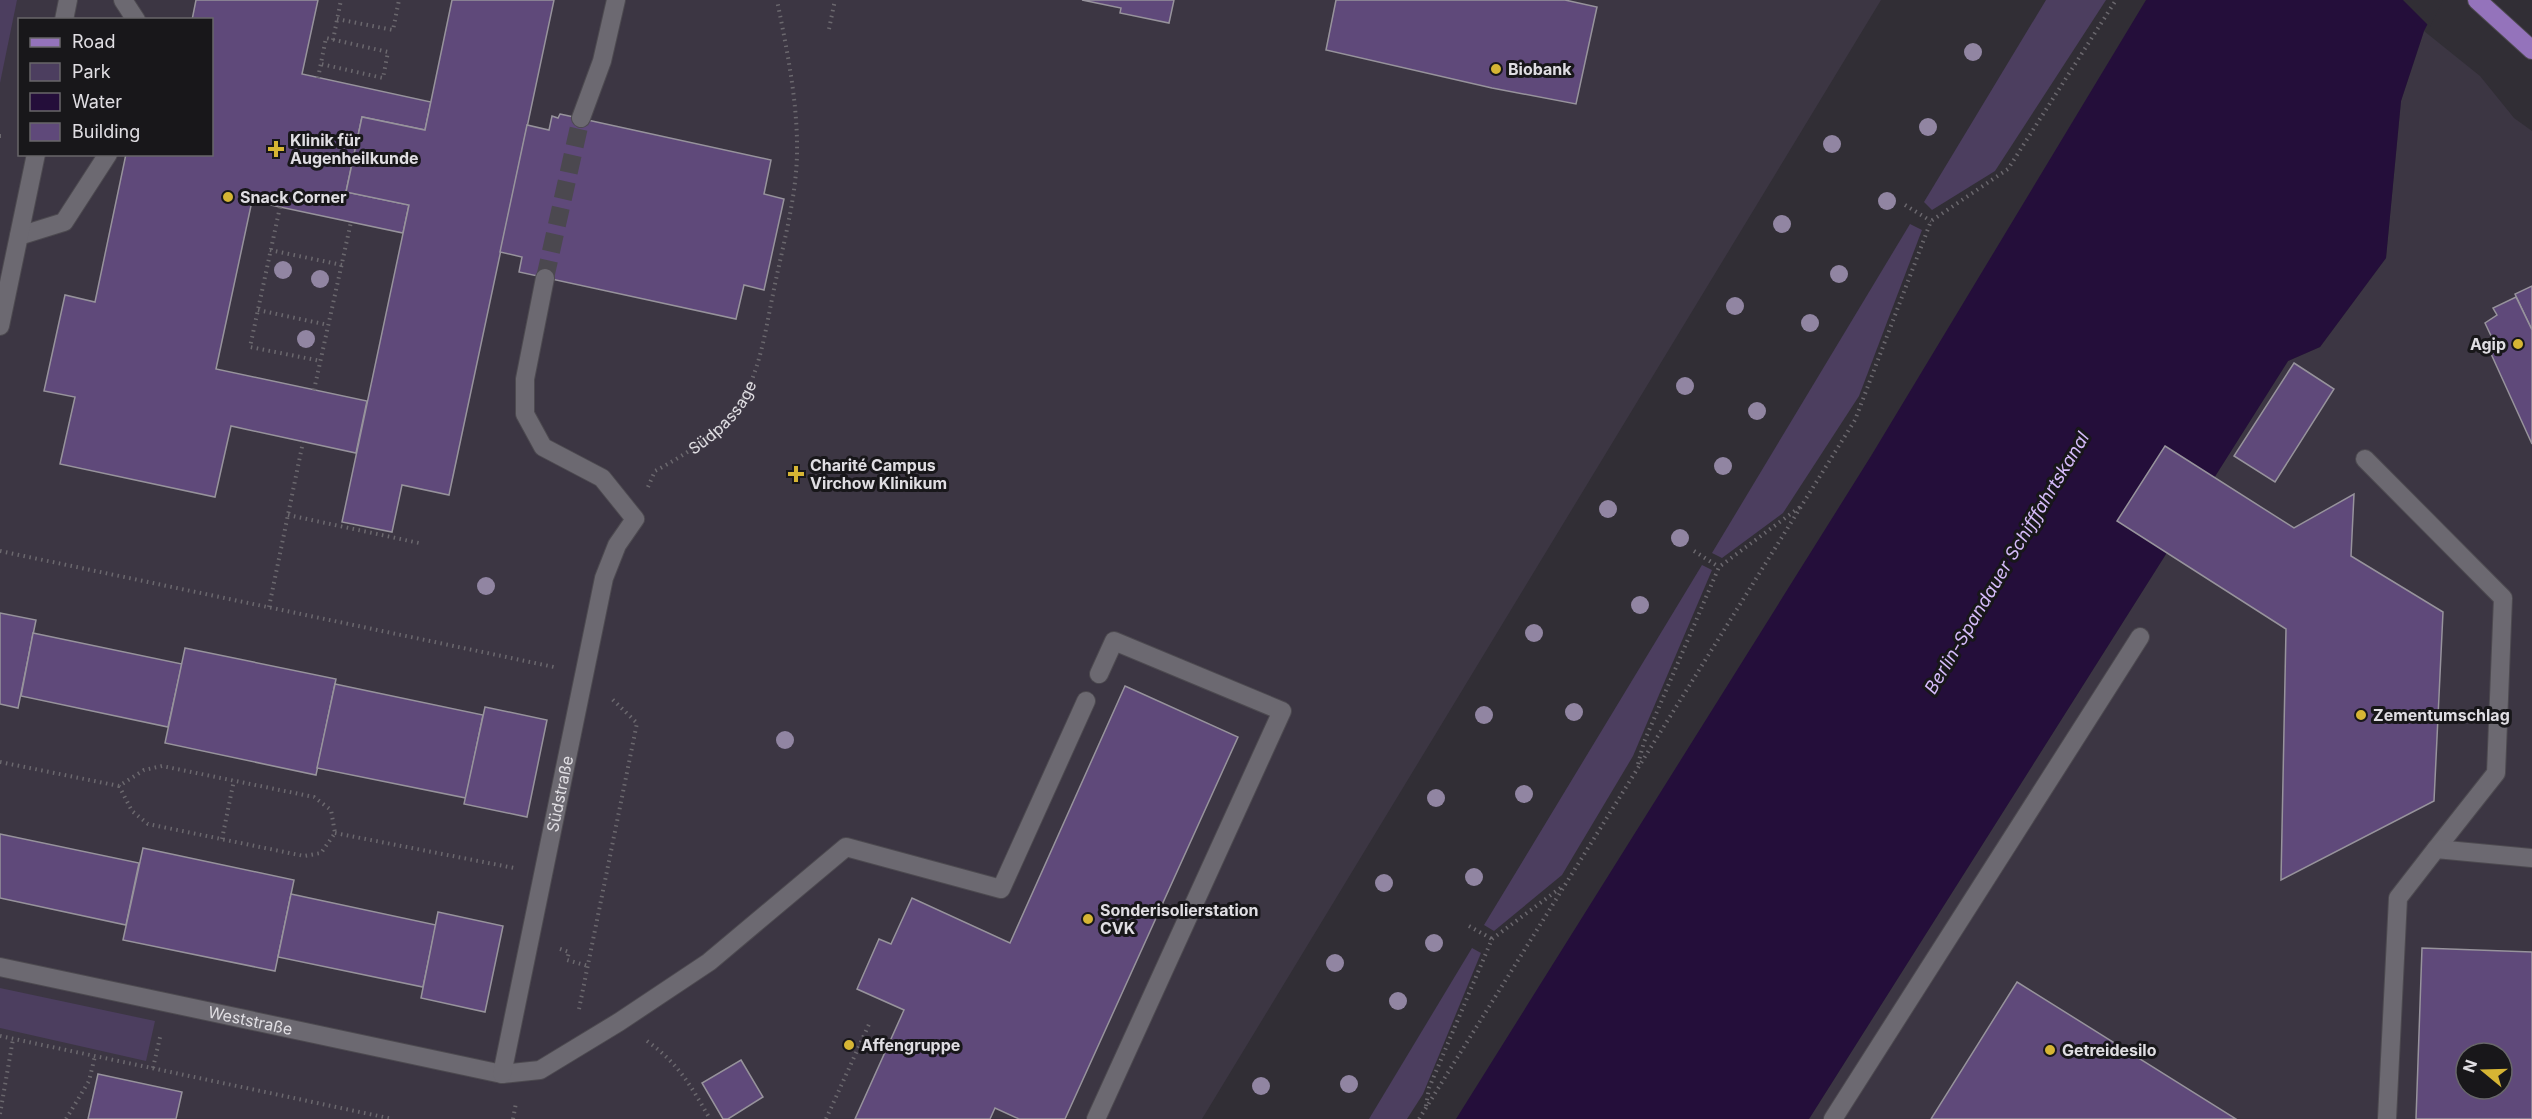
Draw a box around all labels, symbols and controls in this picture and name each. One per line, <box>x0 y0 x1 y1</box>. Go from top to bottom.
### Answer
legend <box>18 18 213 156</box>
text: Road <box>72 31 115 52</box>
place label: Biobank <box>1508 59 1572 79</box>
text: Park <box>72 61 111 82</box>
marker: Biobank <box>1489 62 1503 76</box>
text: Water <box>72 91 122 112</box>
text: Building <box>72 121 140 142</box>
place label: Klinik für Augenheilkunde <box>290 130 419 168</box>
marker: Klinik für Augenheilkunde <box>267 140 285 158</box>
place label: Snack Corner <box>240 187 347 207</box>
marker: Snack Corner <box>221 190 235 204</box>
place label: Agip <box>2470 334 2506 354</box>
marker: Agip <box>2511 337 2525 351</box>
street label: Südpassage <box>684 378 760 458</box>
water label: Berlin-Spandauer Schifffahrtskanal <box>1920 427 2094 697</box>
place label: Charité Campus Virchow Klinikum <box>810 455 947 493</box>
marker: Charité Campus Virchow Klinikum <box>787 465 805 483</box>
place label: Zementumschlag <box>2373 705 2510 725</box>
marker: Zementumschlag <box>2354 708 2368 722</box>
street label: Südstraße <box>542 754 577 834</box>
place label: Sonderisolierstation CVK <box>1100 900 1258 938</box>
marker: Sonderisolierstation CVK <box>1081 912 1095 926</box>
street label: Weststraße <box>206 1002 294 1039</box>
place label: Affengruppe <box>861 1035 960 1055</box>
marker: Affengruppe <box>842 1038 856 1052</box>
place label: Getreidesilo <box>2062 1040 2157 1060</box>
north arrow <box>2454 1041 2514 1101</box>
marker: Getreidesilo <box>2043 1043 2057 1057</box>
text: N <box>2458 1057 2481 1075</box>

